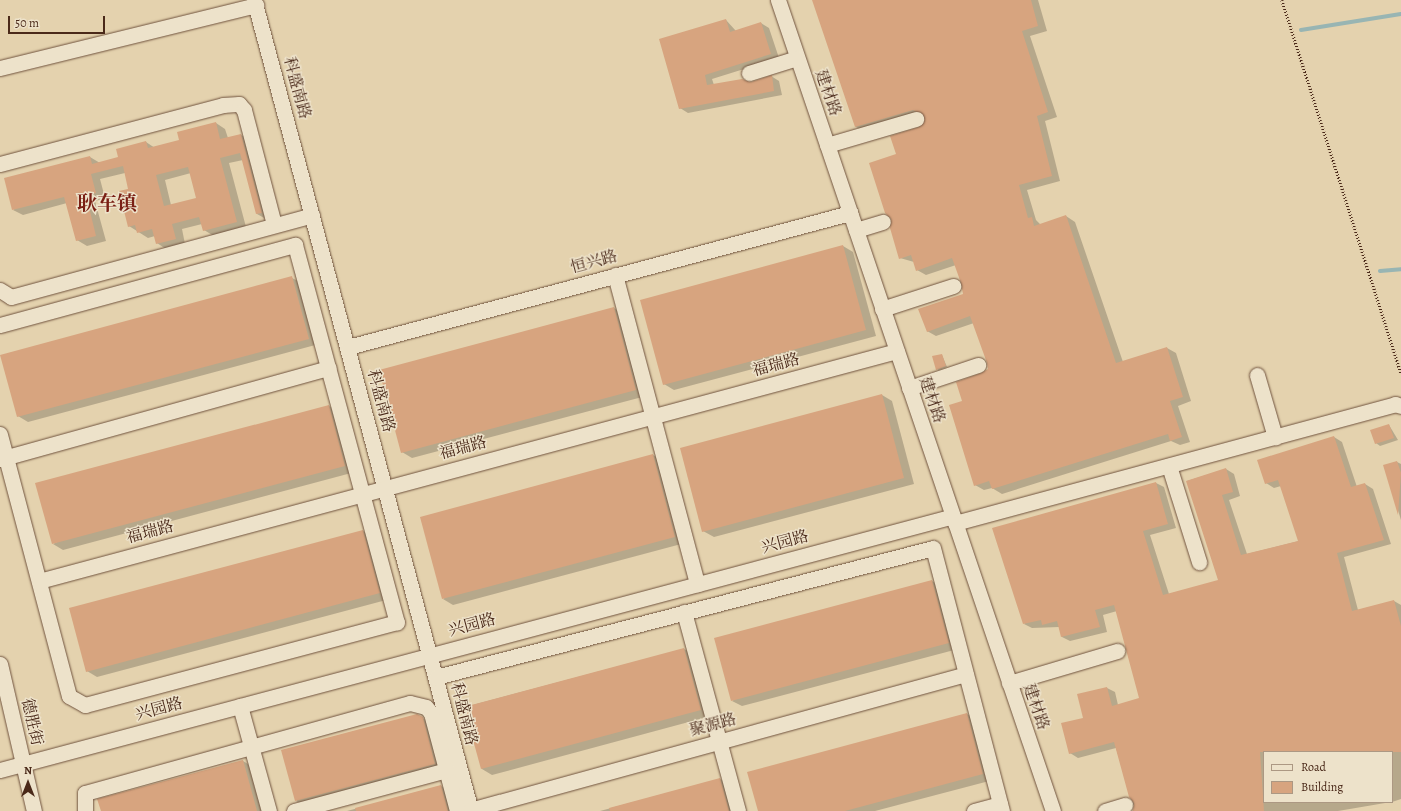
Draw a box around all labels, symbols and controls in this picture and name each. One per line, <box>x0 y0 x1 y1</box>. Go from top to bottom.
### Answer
scale bar <box>10 8 107 34</box>
text: 50 m <box>15 15 39 31</box>
street label: 科盛南路 <box>279 55 315 121</box>
street label: 建材路 <box>811 67 845 119</box>
district label: 耿车镇 <box>77 191 137 215</box>
street label: 恒兴路 <box>568 247 620 277</box>
street label: 福瑞路 <box>750 350 802 380</box>
street label: 科盛南路 <box>363 368 399 434</box>
street label: 建材路 <box>915 374 949 426</box>
street label: 福瑞路 <box>437 433 489 463</box>
street label: 福瑞路 <box>124 517 176 547</box>
street label: 兴园路 <box>759 527 811 557</box>
street label: 兴园路 <box>446 610 498 640</box>
street label: 科盛南路 <box>447 681 481 747</box>
street label: 建材路 <box>1019 681 1053 733</box>
street label: 兴园路 <box>133 694 185 724</box>
street label: 德胜街 <box>17 696 47 748</box>
street label: 聚源路 <box>687 710 739 740</box>
legend <box>1263 751 1393 803</box>
text: Road <box>1301 759 1326 775</box>
north arrow <box>8 763 48 803</box>
text: N <box>24 763 32 778</box>
text: Building <box>1301 779 1343 795</box>

